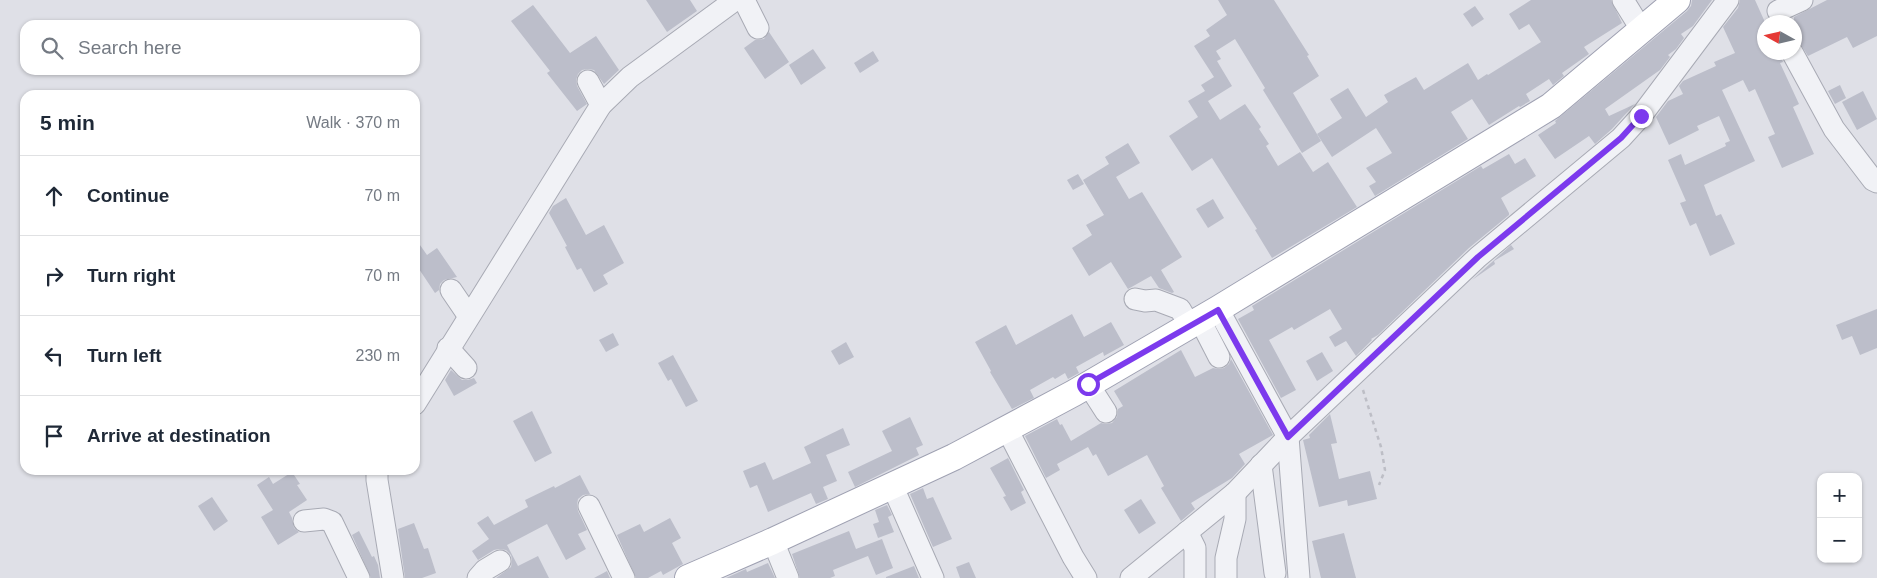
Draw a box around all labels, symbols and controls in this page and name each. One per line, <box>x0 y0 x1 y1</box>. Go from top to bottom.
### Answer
north arrow <box>1757 15 1802 60</box>
search box <box>20 20 420 75</box>
icon: search <box>38 34 66 62</box>
text: Search here <box>78 37 182 58</box>
route end <box>1630 105 1653 128</box>
text: 5 min <box>40 111 95 134</box>
text: Walk · 370 m <box>306 114 400 131</box>
icon: ahead <box>40 182 68 210</box>
text: Continue <box>87 185 169 206</box>
text: 70 m <box>364 187 400 204</box>
icon: right <box>40 262 68 290</box>
text: Turn right <box>87 265 175 286</box>
text: 70 m <box>364 267 400 284</box>
icon: left <box>40 342 68 370</box>
text: Turn left <box>87 345 162 366</box>
text: 230 m <box>356 347 400 364</box>
route start <box>1077 373 1100 396</box>
icon: arrive <box>40 422 68 450</box>
text: Arrive at destination <box>87 425 271 446</box>
map controls <box>1817 473 1862 563</box>
button: + <box>1817 473 1862 518</box>
button: − <box>1817 518 1862 563</box>

